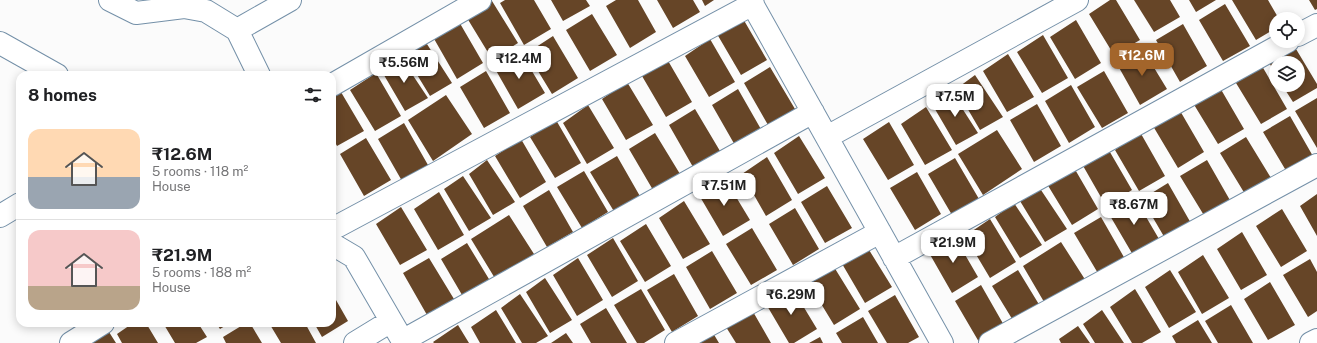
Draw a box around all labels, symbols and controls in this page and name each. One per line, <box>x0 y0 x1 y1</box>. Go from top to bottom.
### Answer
map controls <box>1269 12 1305 92</box>
button: locate <box>1269 12 1305 48</box>
pin: ₹12.6M <box>1109 43 1175 77</box>
pin: ₹12.4M <box>486 46 552 80</box>
text: ₹12.6M <box>1119 48 1165 63</box>
pin: ₹5.56M <box>371 50 437 84</box>
text: ₹12.4M <box>496 51 542 66</box>
text: ₹5.56M <box>379 55 429 70</box>
button: layers <box>1269 56 1305 92</box>
icon: filters <box>302 84 324 106</box>
pin: ₹7.5M <box>927 84 983 118</box>
text: 8 homes <box>28 85 97 105</box>
text: ₹7.5M <box>935 89 975 104</box>
text: ₹12.6M <box>152 144 212 164</box>
icon: home <box>60 145 108 193</box>
text: 5 rooms · 118 m² <box>152 164 248 179</box>
pin: ₹7.51M <box>691 173 757 207</box>
text: ₹7.51M <box>702 178 746 193</box>
text: House <box>152 179 191 194</box>
pin: ₹8.67M <box>1101 192 1167 226</box>
text: ₹8.67M <box>1109 197 1159 212</box>
pin: ₹21.9M <box>920 230 986 264</box>
text: ₹21.9M <box>930 235 976 250</box>
text: ₹21.9M <box>152 245 212 265</box>
icon: home <box>60 246 108 294</box>
text: 5 rooms · 188 m² <box>152 265 251 280</box>
text: House <box>152 280 191 295</box>
pin: ₹6.29M <box>758 282 824 316</box>
text: ₹6.29M <box>766 287 816 302</box>

